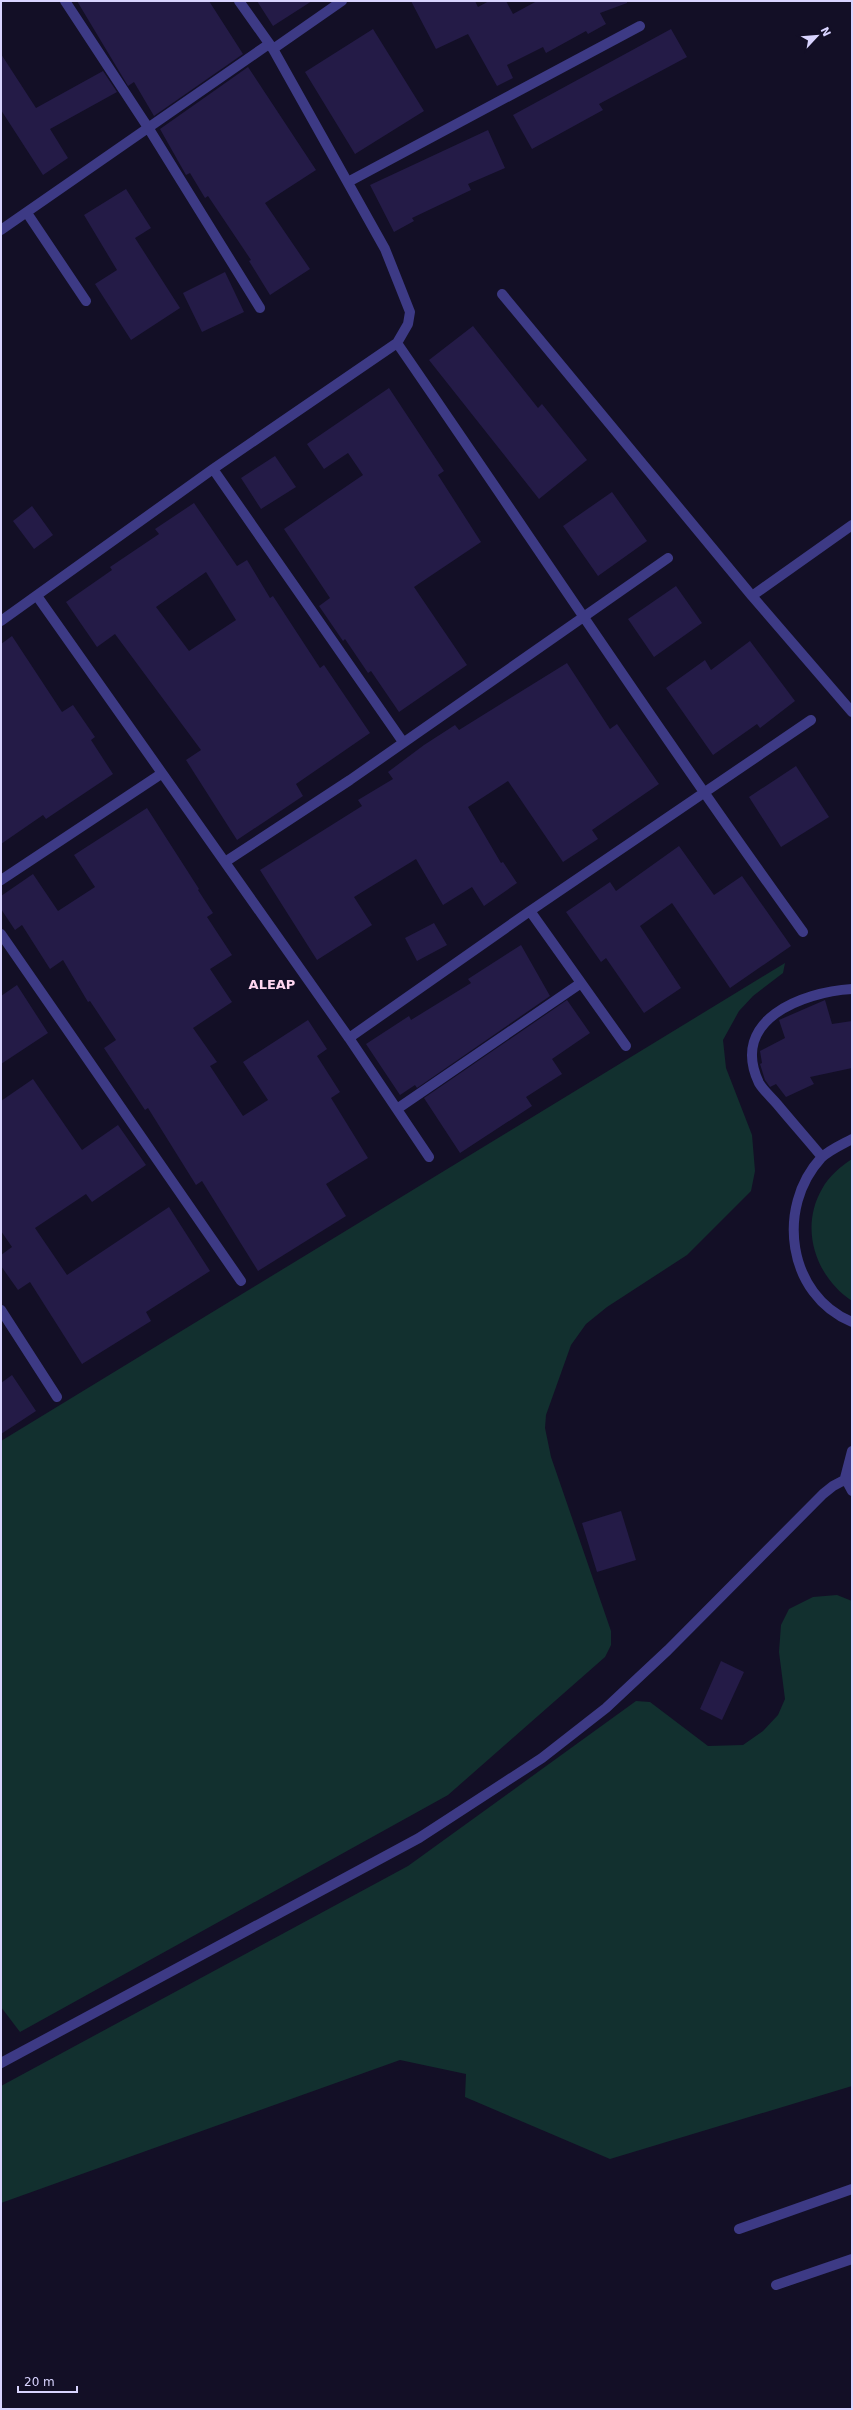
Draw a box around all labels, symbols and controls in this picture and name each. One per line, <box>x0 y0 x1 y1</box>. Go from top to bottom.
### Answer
north arrow <box>797 16 837 56</box>
text: N <box>818 25 833 39</box>
district label: ALEAP <box>249 977 295 992</box>
scale bar <box>18 2368 77 2394</box>
text: 20 m <box>24 2375 55 2389</box>

